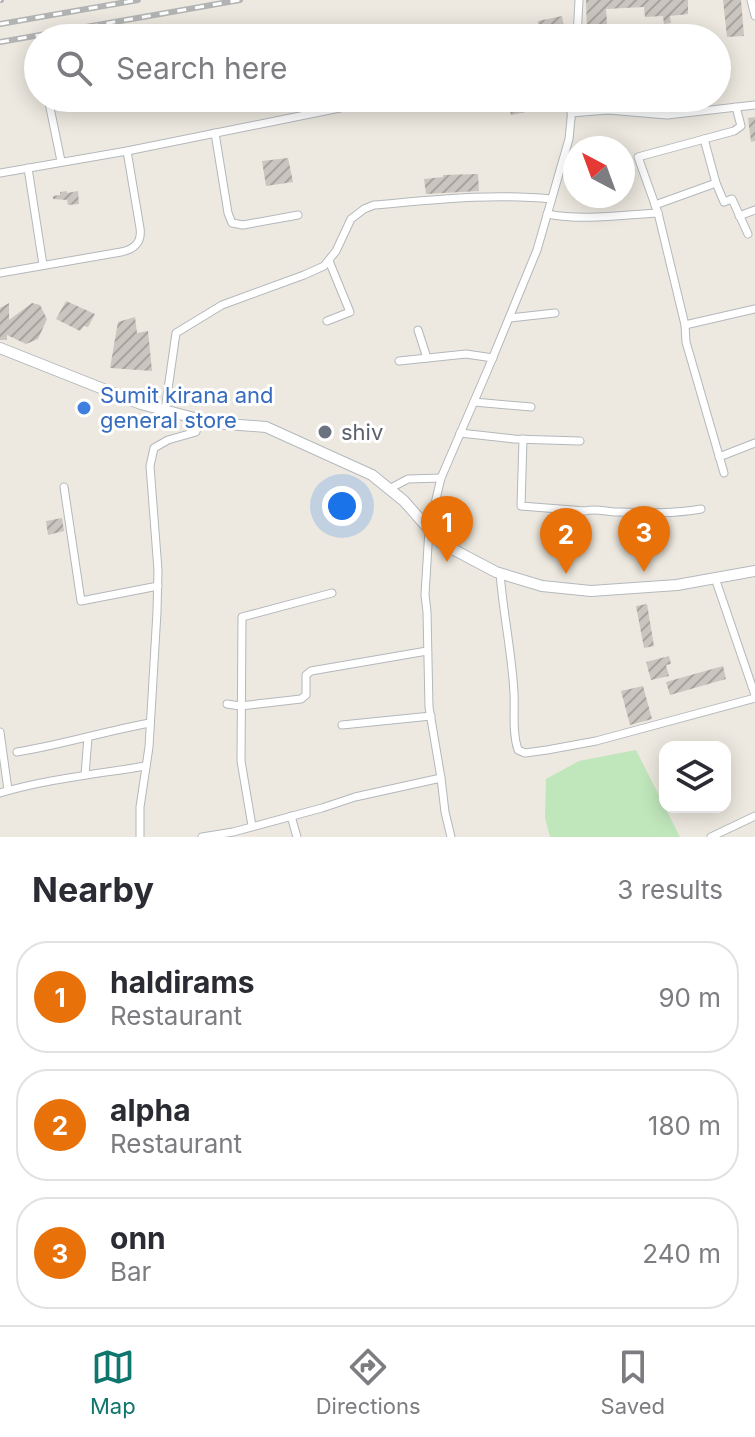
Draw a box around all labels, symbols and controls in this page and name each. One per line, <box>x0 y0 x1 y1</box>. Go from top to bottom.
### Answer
search box <box>24 24 731 112</box>
icon: search <box>52 46 96 90</box>
text: Search here <box>116 50 288 86</box>
north arrow <box>563 136 635 208</box>
place label: Sumit kirana and general store <box>100 382 274 433</box>
marker: Sumit kirana and general store <box>75 399 93 417</box>
place label: shiv <box>341 419 383 445</box>
marker: shiv <box>316 423 334 441</box>
your location <box>322 486 362 526</box>
pin: 1 <box>421 496 473 562</box>
pin: 3 <box>618 506 670 572</box>
pin: 2 <box>540 508 592 574</box>
map controls <box>659 741 731 813</box>
button: layers <box>659 741 731 813</box>
text: Nearby <box>32 869 154 910</box>
text: 3 results <box>617 874 723 905</box>
text: haldirams <box>110 964 255 1000</box>
text: 1 <box>54 982 66 1013</box>
text: 90 m <box>658 982 721 1013</box>
text: Restaurant <box>110 1000 242 1031</box>
text: alpha <box>110 1092 191 1128</box>
text: 2 <box>52 1110 68 1141</box>
text: 180 m <box>648 1110 721 1141</box>
text: Restaurant <box>110 1128 242 1159</box>
text: onn <box>110 1220 166 1256</box>
text: 3 <box>52 1238 68 1269</box>
text: 240 m <box>642 1238 721 1269</box>
text: Bar <box>110 1256 151 1287</box>
tab: Map <box>90 1345 136 1419</box>
tab: Directions <box>316 1345 421 1419</box>
tab: Saved <box>601 1345 665 1419</box>

